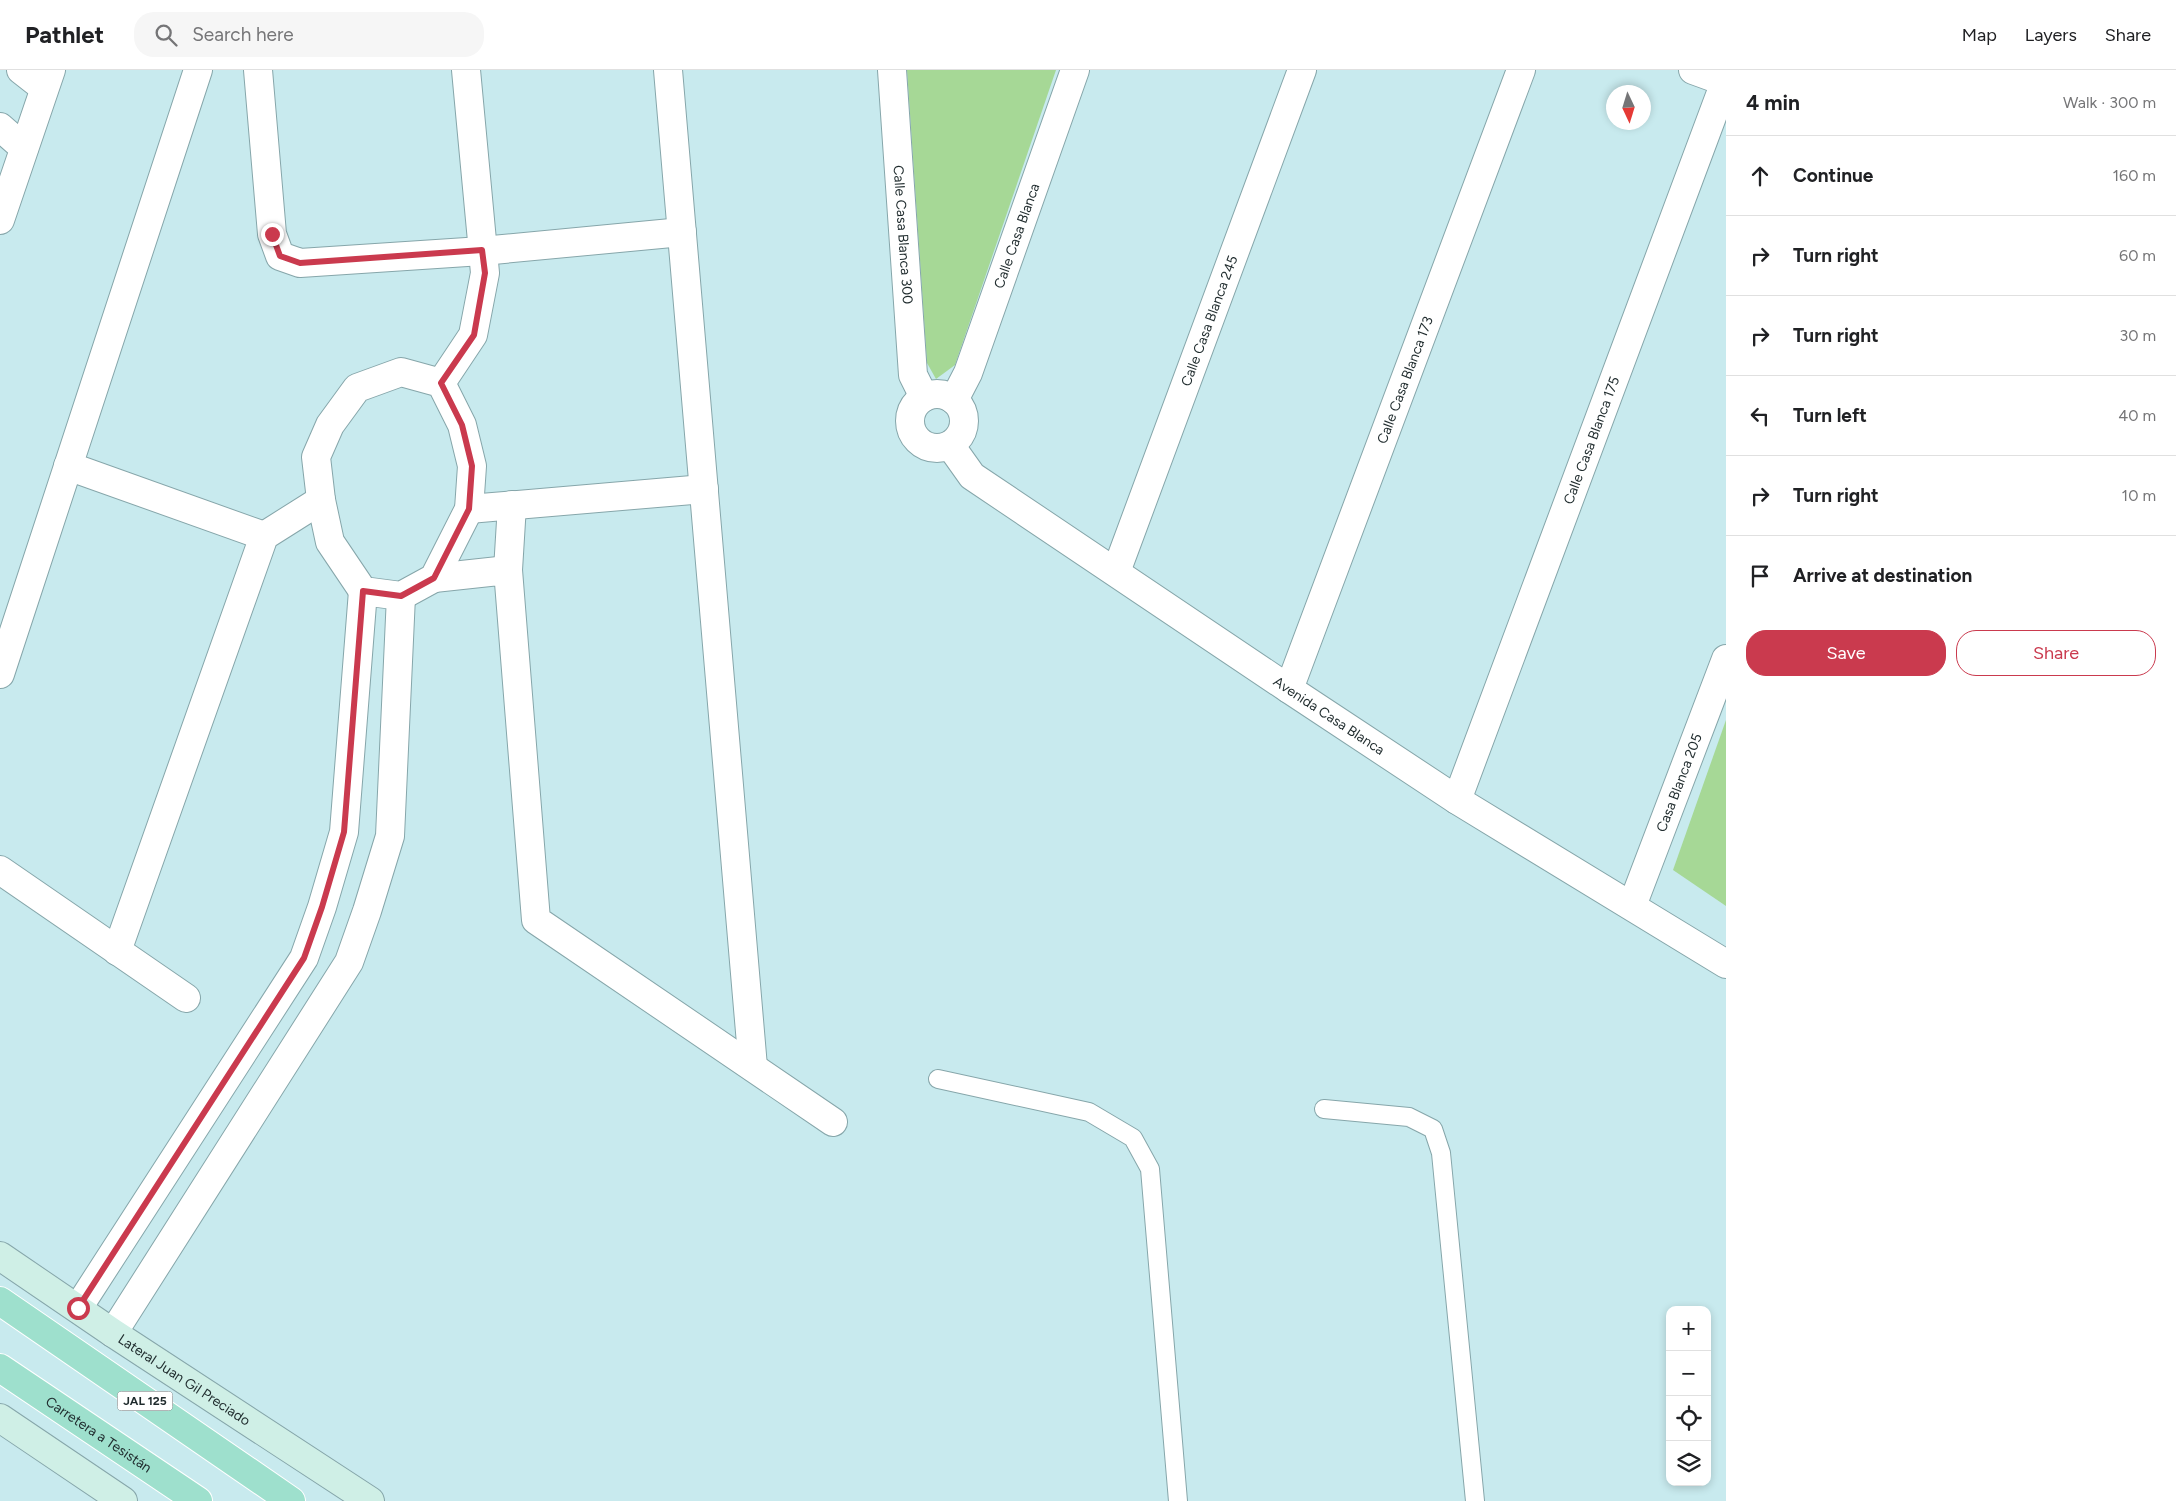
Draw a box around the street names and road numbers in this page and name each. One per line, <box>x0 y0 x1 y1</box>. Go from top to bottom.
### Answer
street label: Calle Casa Blanca 300 <box>890 165 917 305</box>
street label: Calle Casa Blanca <box>990 181 1043 291</box>
street label: Calle Casa Blanca 245 <box>1177 253 1241 389</box>
street label: Calle Casa Blanca 173 <box>1373 314 1436 446</box>
street label: Calle Casa Blanca 175 <box>1560 374 1623 507</box>
street label: Avenida Casa Blanca <box>1270 673 1388 758</box>
street label: Casa Blanca 205 <box>1652 731 1705 834</box>
street label: Lateral Juan Gil Preciado <box>115 1330 254 1429</box>
road number: JAL 125 <box>118 1392 172 1410</box>
street label: Carretera a Tesistán <box>42 1393 155 1476</box>

